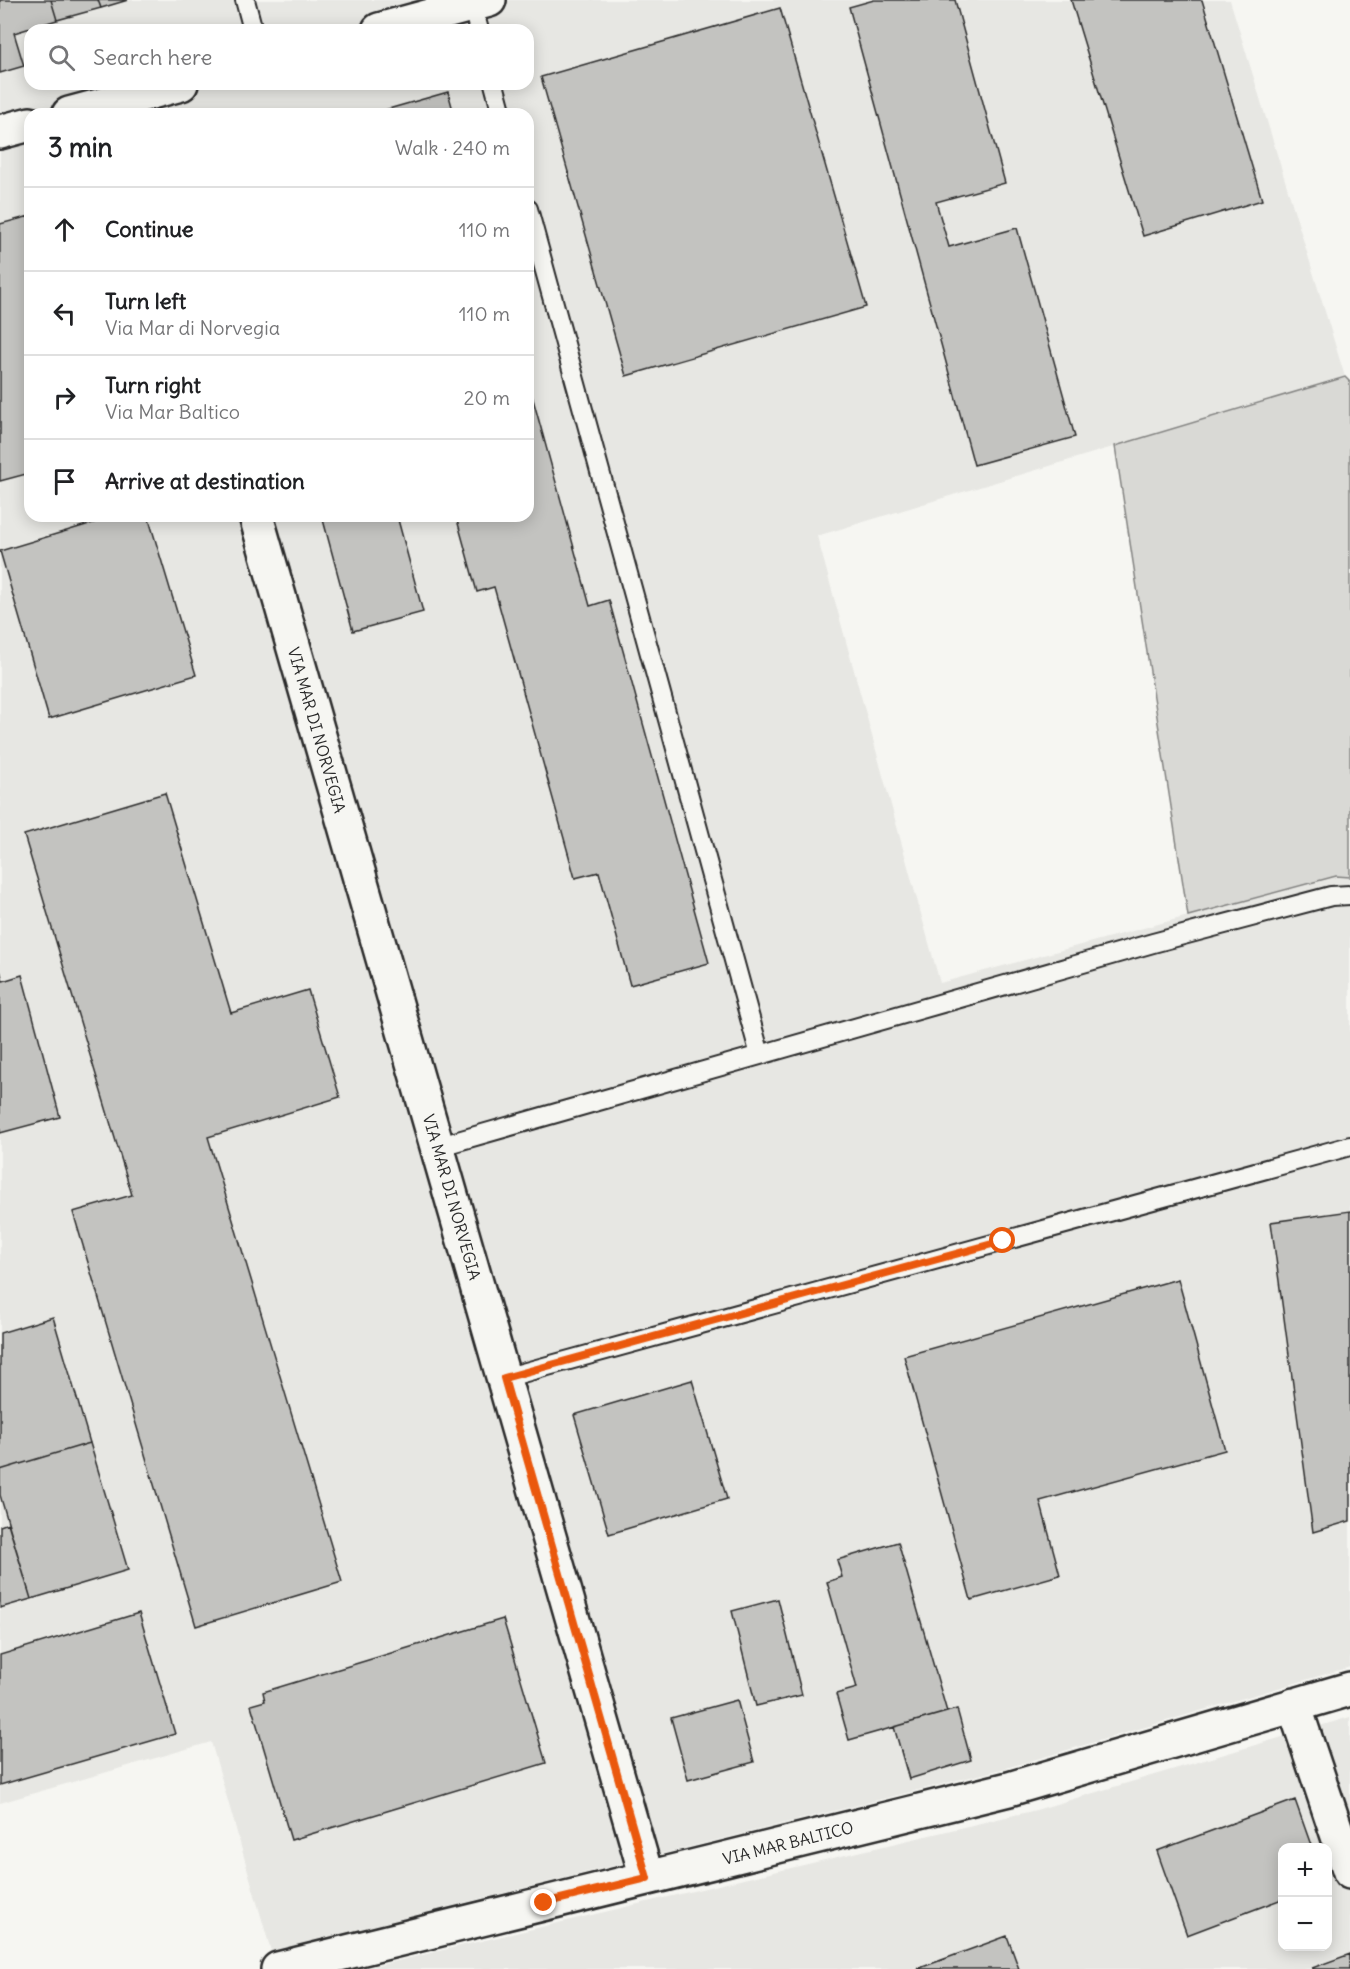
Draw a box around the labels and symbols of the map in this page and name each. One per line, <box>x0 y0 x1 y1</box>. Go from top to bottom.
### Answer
street label: VIA MAR DI NORVEGIA <box>284 645 350 815</box>
street label: VIA MAR DI NORVEGIA <box>419 1112 485 1282</box>
route start <box>989 1227 1015 1253</box>
street label: VIA MAR BALTICO <box>721 1817 855 1869</box>
route end <box>530 1889 556 1915</box>

